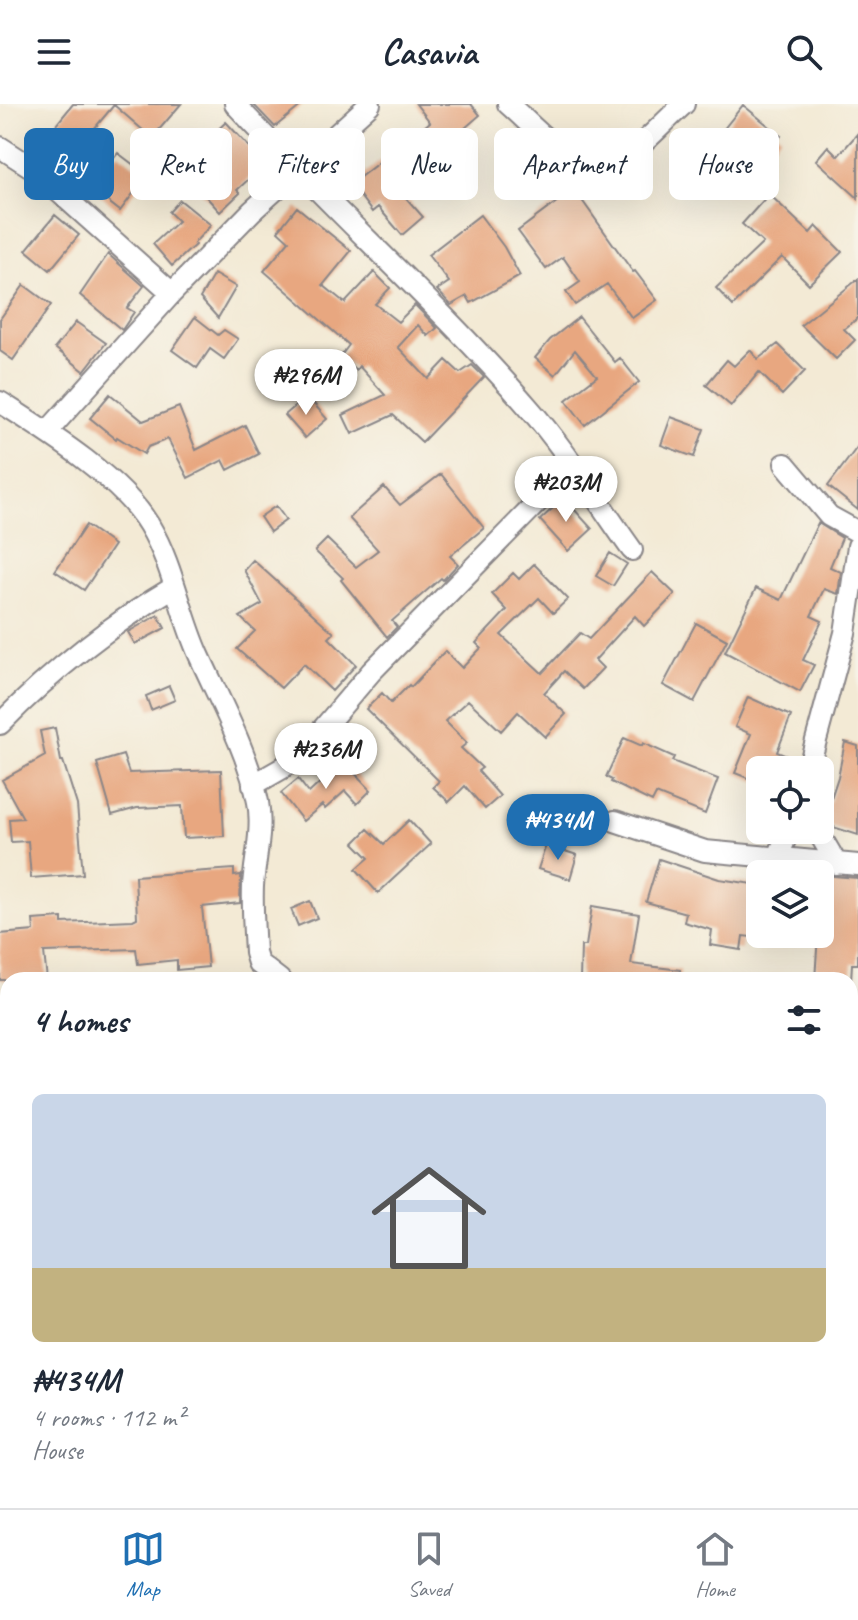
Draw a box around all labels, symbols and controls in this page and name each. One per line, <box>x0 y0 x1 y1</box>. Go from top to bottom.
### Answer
text: Casavia <box>381 29 477 75</box>
icon: menu <box>32 30 76 74</box>
icon: search <box>782 30 826 74</box>
chip: Buy <box>24 128 114 200</box>
chip: Rent <box>130 128 232 200</box>
chip: Filters <box>248 128 365 200</box>
chip: New <box>381 128 478 200</box>
chip: Apartment <box>494 128 653 200</box>
chip: House <box>669 128 779 200</box>
pin: ₦296M <box>250 349 362 417</box>
text: ₦296M <box>272 358 340 391</box>
pin: ₦203M <box>510 456 622 524</box>
text: ₦203M <box>533 465 599 498</box>
pin: ₦236M <box>270 723 382 791</box>
text: ₦236M <box>292 732 360 765</box>
map controls <box>746 756 834 948</box>
button: locate <box>746 756 834 844</box>
pin: ₦434M <box>502 794 614 862</box>
text: ₦434M <box>525 803 591 836</box>
button: layers <box>746 860 834 948</box>
icon: filters <box>782 998 826 1042</box>
text: 4 homes <box>32 999 128 1042</box>
icon: home <box>357 1146 501 1290</box>
text: ₦434M <box>32 1358 119 1401</box>
text: 4 rooms · 112 m² <box>32 1401 184 1434</box>
text: House <box>32 1434 83 1467</box>
tab: Map <box>121 1527 165 1603</box>
tab: Saved <box>407 1527 451 1603</box>
tab: Home <box>693 1527 737 1603</box>

